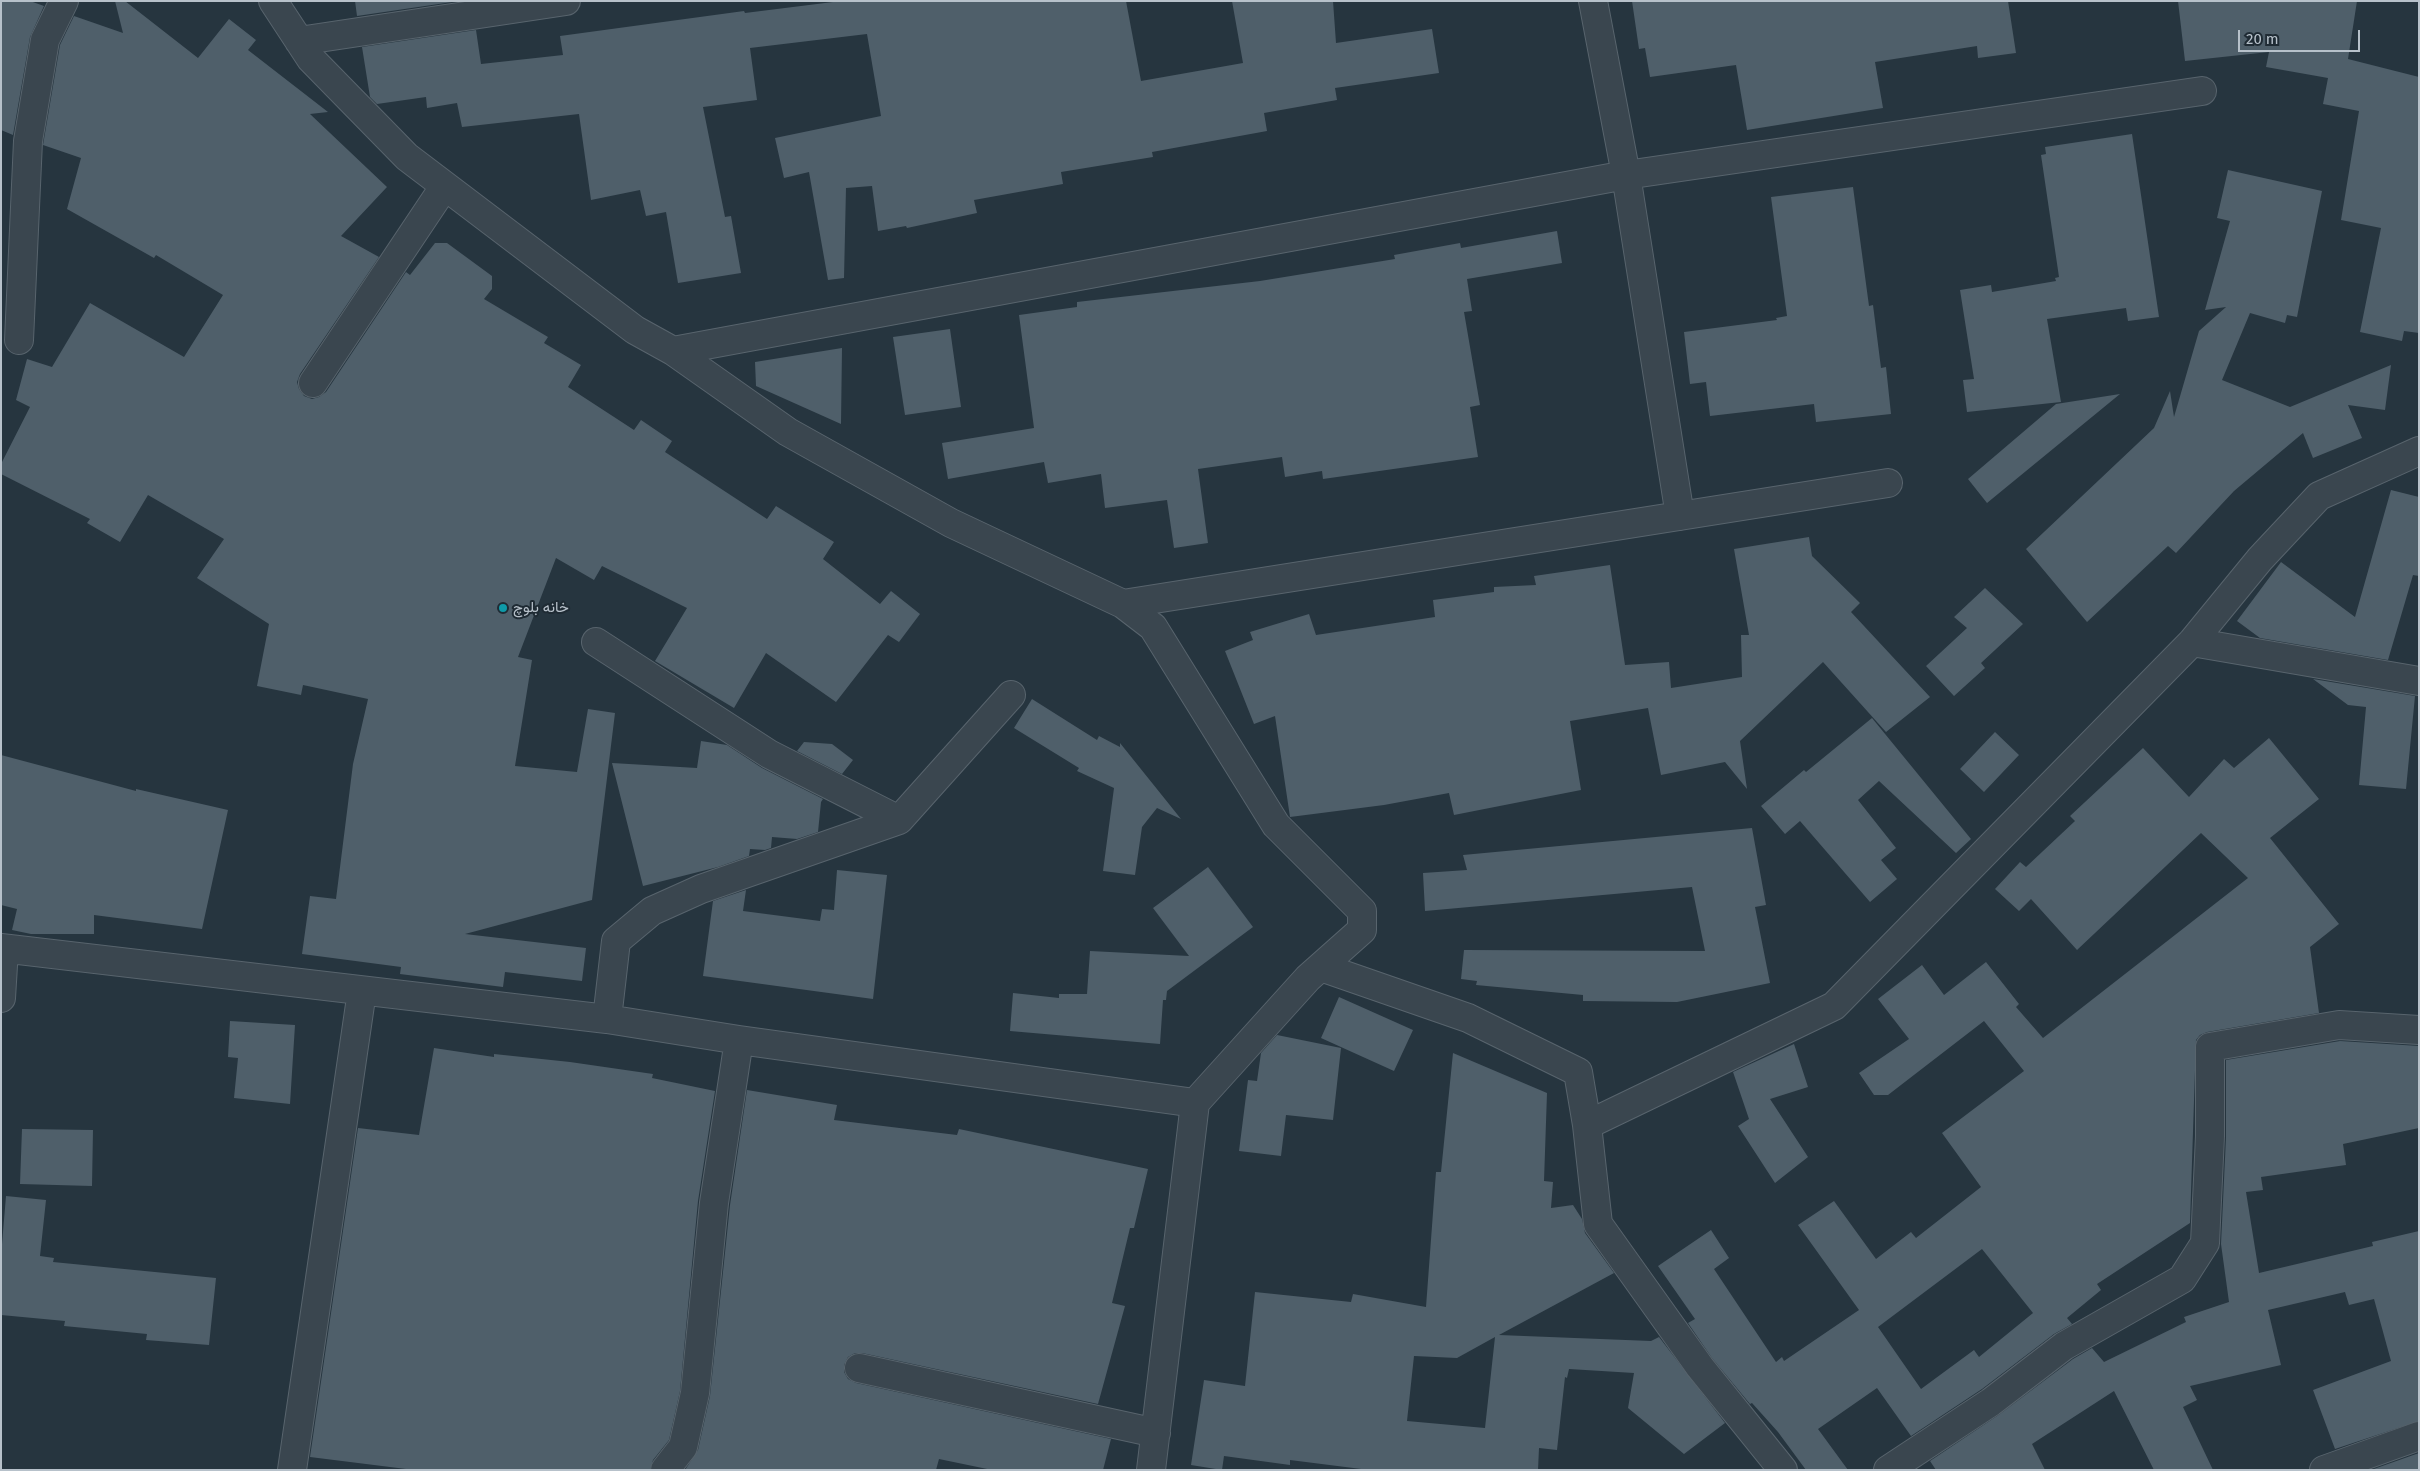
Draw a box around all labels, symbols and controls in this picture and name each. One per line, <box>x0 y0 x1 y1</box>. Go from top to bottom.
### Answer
scale bar <box>2240 20 2362 52</box>
text: 20 m <box>2246 30 2279 48</box>
place label: خانه بلوچ <box>513 599 569 617</box>
marker: خانه بلوچ <box>497 602 509 614</box>

